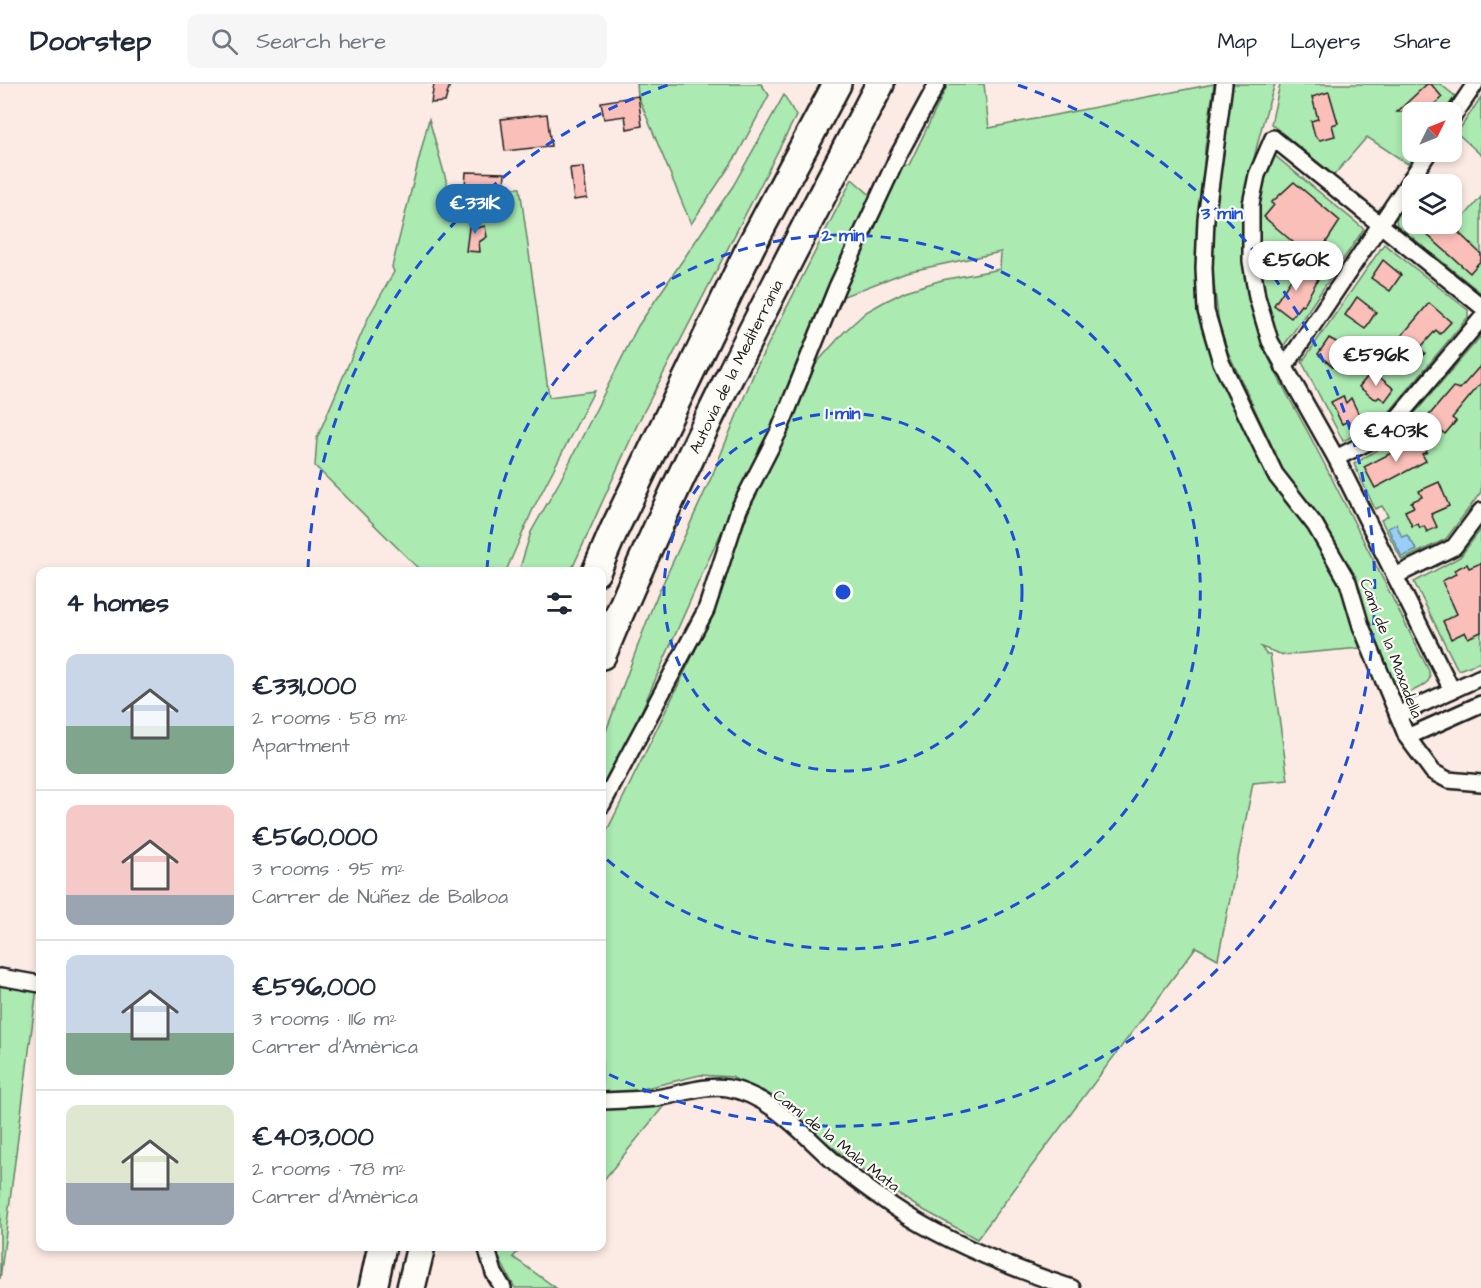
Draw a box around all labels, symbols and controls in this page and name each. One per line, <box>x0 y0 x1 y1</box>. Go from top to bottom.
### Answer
search box <box>187 14 607 68</box>
text: Doorstep <box>30 22 151 61</box>
icon: search <box>208 25 241 58</box>
text: Search here <box>256 26 386 57</box>
text: Map <box>1217 27 1257 56</box>
text: Layers <box>1290 27 1360 56</box>
text: Share <box>1393 27 1451 56</box>
north arrow <box>1402 102 1462 162</box>
map controls <box>1402 102 1462 234</box>
button: layers <box>1402 174 1462 234</box>
pin: €331K <box>433 184 517 235</box>
text: €331K <box>450 189 500 217</box>
text: 3 min <box>1200 201 1243 226</box>
text: 2 min <box>820 223 865 248</box>
pin: €560K <box>1254 241 1338 292</box>
text: €560K <box>1262 246 1330 274</box>
street label: Autovia de la Mediterrània <box>684 276 789 457</box>
pin: €596K <box>1334 336 1418 387</box>
text: €596K <box>1343 341 1409 369</box>
text: 1 min <box>825 401 861 426</box>
pin: €403K <box>1354 412 1438 463</box>
text: €403K <box>1364 417 1428 445</box>
street label: Camí de la Maxadella <box>1354 575 1428 721</box>
centre of rings <box>833 582 853 602</box>
text: 4 homes <box>66 585 169 621</box>
icon: filters <box>543 587 576 620</box>
text: €331,000 <box>252 668 356 704</box>
icon: home <box>114 678 186 750</box>
text: 2 rooms · 58 m² <box>252 704 408 732</box>
text: Apartment <box>252 732 350 760</box>
text: €560,000 <box>252 819 378 855</box>
icon: home <box>114 829 186 901</box>
text: 3 rooms · 95 m² <box>252 855 405 883</box>
text: Carrer de Núñez de Balboa <box>252 883 508 911</box>
text: €596,000 <box>252 969 376 1005</box>
icon: home <box>114 979 186 1051</box>
text: 3 rooms · 116 m² <box>252 1005 397 1033</box>
text: Carrer d'Amèrica <box>252 1033 418 1061</box>
street label: Camí de la Mala Mata <box>768 1084 904 1197</box>
text: €403,000 <box>252 1119 374 1155</box>
icon: home <box>114 1129 186 1201</box>
text: 2 rooms · 78 m² <box>252 1155 406 1183</box>
text: Carrer d'Amèrica <box>252 1183 418 1211</box>

